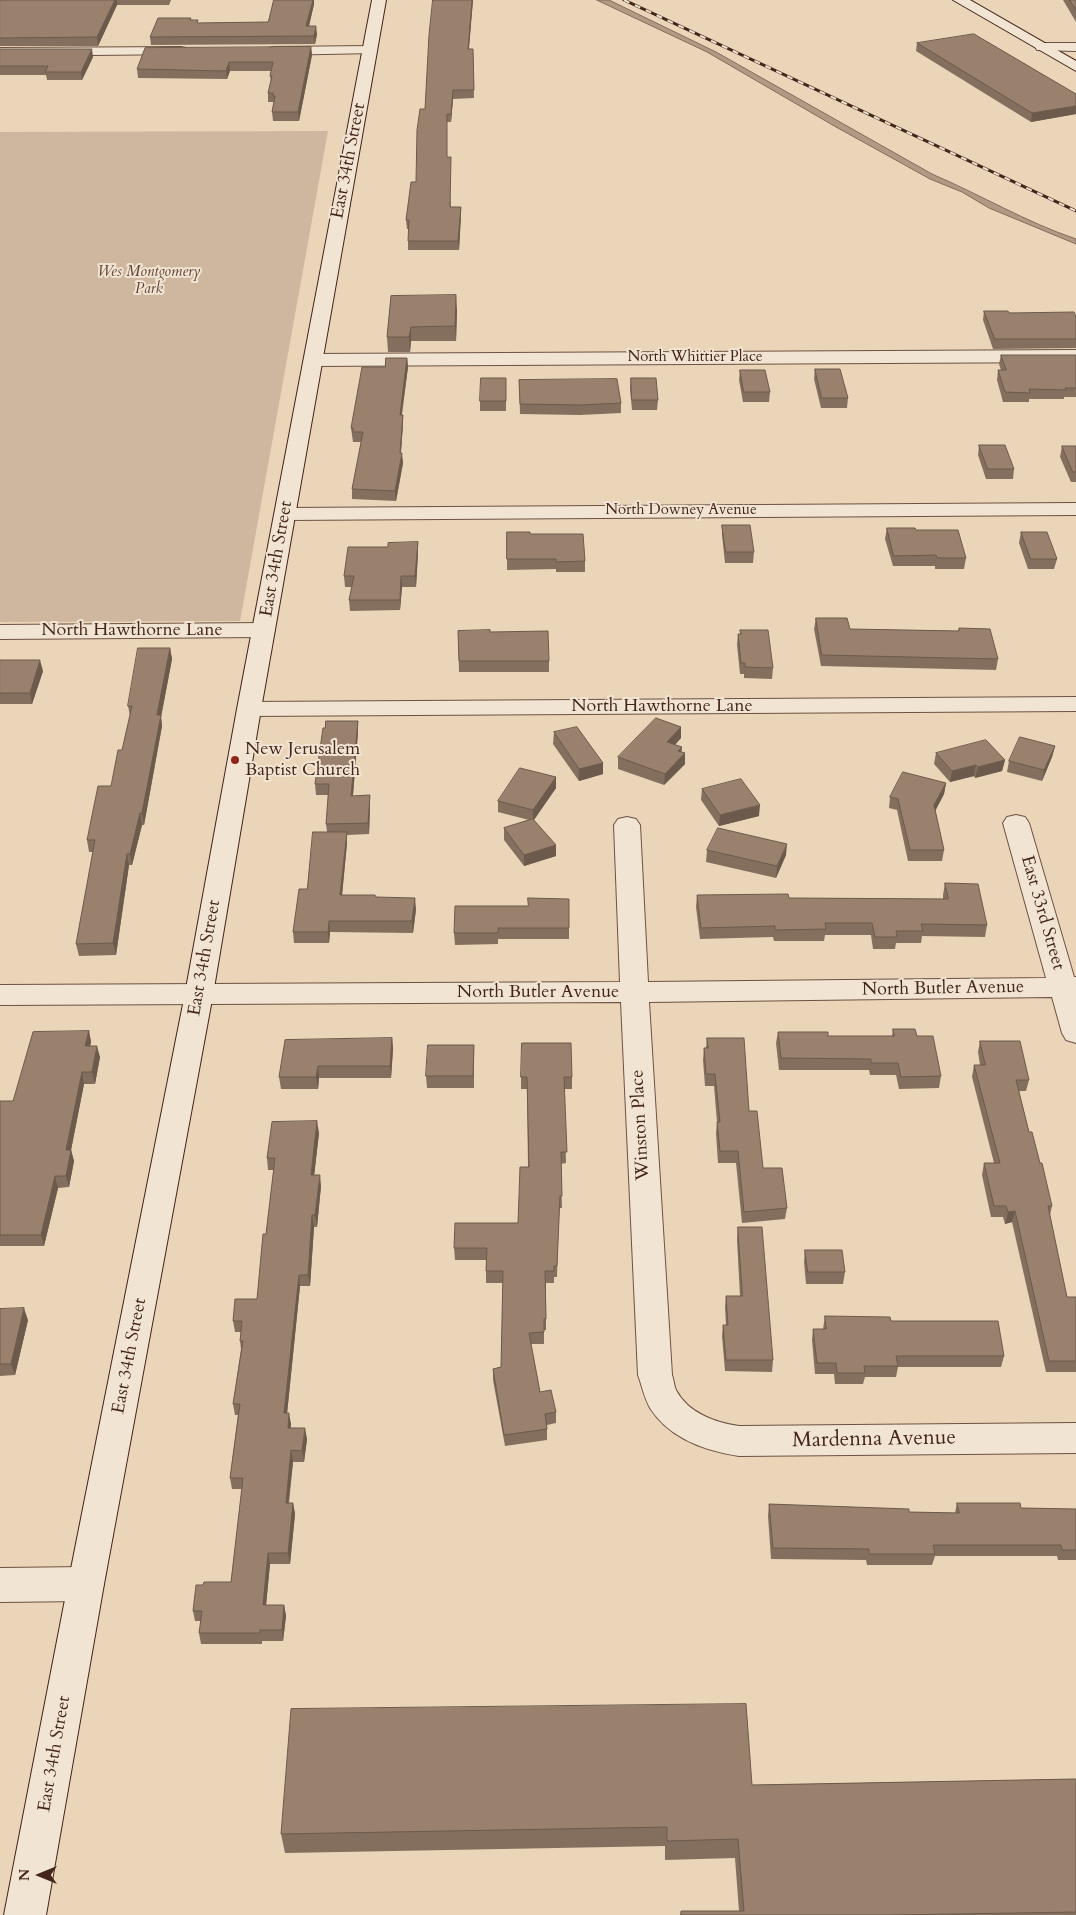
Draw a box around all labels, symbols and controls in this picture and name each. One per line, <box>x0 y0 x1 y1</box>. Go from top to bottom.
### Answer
street label: East 34th Street <box>327 101 371 221</box>
park label: Wes Montgomery Park <box>98 264 200 299</box>
street label: North Whittier Place <box>627 349 763 367</box>
street label: East 34th Street <box>256 499 298 619</box>
street label: North Downey Avenue <box>605 502 757 520</box>
street label: North Hawthorne Lane <box>41 620 223 642</box>
street label: North Hawthorne Lane <box>571 696 753 718</box>
place label: New Jerusalem Baptist Church <box>245 739 360 782</box>
marker: New Jerusalem Baptist Church <box>229 754 241 766</box>
street label: East 33rd Street <box>1015 853 1069 973</box>
street label: East 34th Street <box>184 898 226 1018</box>
street label: North Butler Avenue <box>862 977 1024 1001</box>
street label: North Butler Avenue <box>457 982 619 1004</box>
street label: Winston Place <box>627 1069 655 1181</box>
street label: East 34th Street <box>108 1296 152 1416</box>
street label: Mardenna Avenue <box>792 1426 956 1454</box>
street label: East 34th Street <box>34 1694 76 1814</box>
north arrow <box>15 1850 65 1900</box>
text: N <box>15 1869 34 1881</box>

